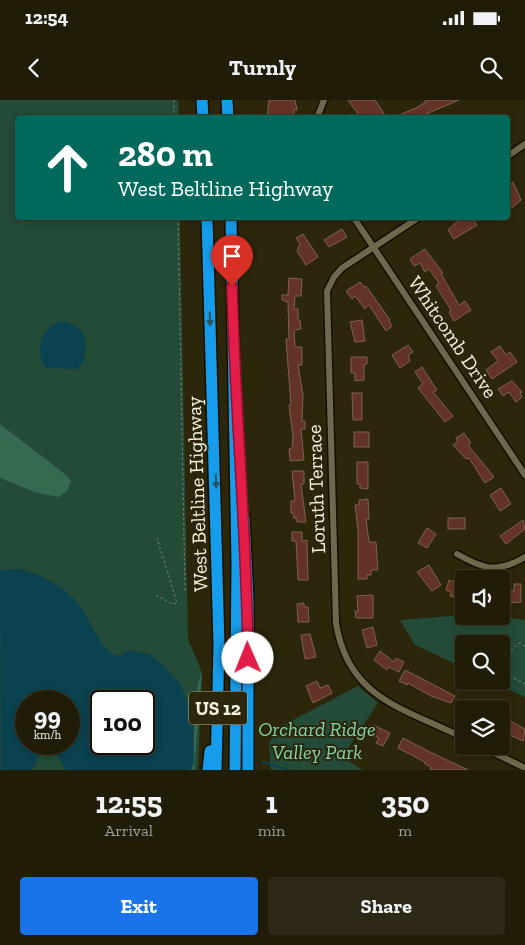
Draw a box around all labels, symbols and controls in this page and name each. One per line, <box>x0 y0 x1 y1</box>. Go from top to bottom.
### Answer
text: 12:54 <box>25 6 68 29</box>
icon: back <box>20 54 48 82</box>
text: Turnly <box>229 54 296 81</box>
icon: search <box>477 54 505 82</box>
text: 280 m <box>118 133 213 175</box>
icon: ahead <box>35 135 100 200</box>
text: West Beltline Highway <box>118 175 333 202</box>
pin <box>211 235 253 286</box>
icon: arrive <box>218 242 246 270</box>
street label: Whitcomb Drive <box>403 271 503 403</box>
one-way arrow <box>206 311 214 327</box>
street label: West Beltline Highway <box>182 395 212 592</box>
street label: Loruth Terrace <box>302 424 330 554</box>
one-way arrow <box>212 473 220 489</box>
map controls <box>455 570 510 755</box>
button: sound <box>455 570 510 625</box>
position arrow <box>221 631 273 683</box>
button: search <box>455 635 510 690</box>
speed limit sign: 100 <box>90 690 155 755</box>
road number: US 12 <box>189 692 247 724</box>
button: layers <box>455 700 510 755</box>
text: 99 <box>34 701 61 731</box>
park label: Orchard Ridge Valley Park <box>258 717 376 764</box>
text: km/h <box>34 728 61 742</box>
text: 12:55 <box>95 785 162 821</box>
text: 1 <box>265 785 278 821</box>
text: 350 <box>381 785 430 821</box>
text: Arrival <box>105 821 153 840</box>
text: min <box>258 821 285 840</box>
text: m <box>398 821 412 840</box>
button: Exit <box>20 877 258 935</box>
button: Share <box>268 877 505 935</box>

